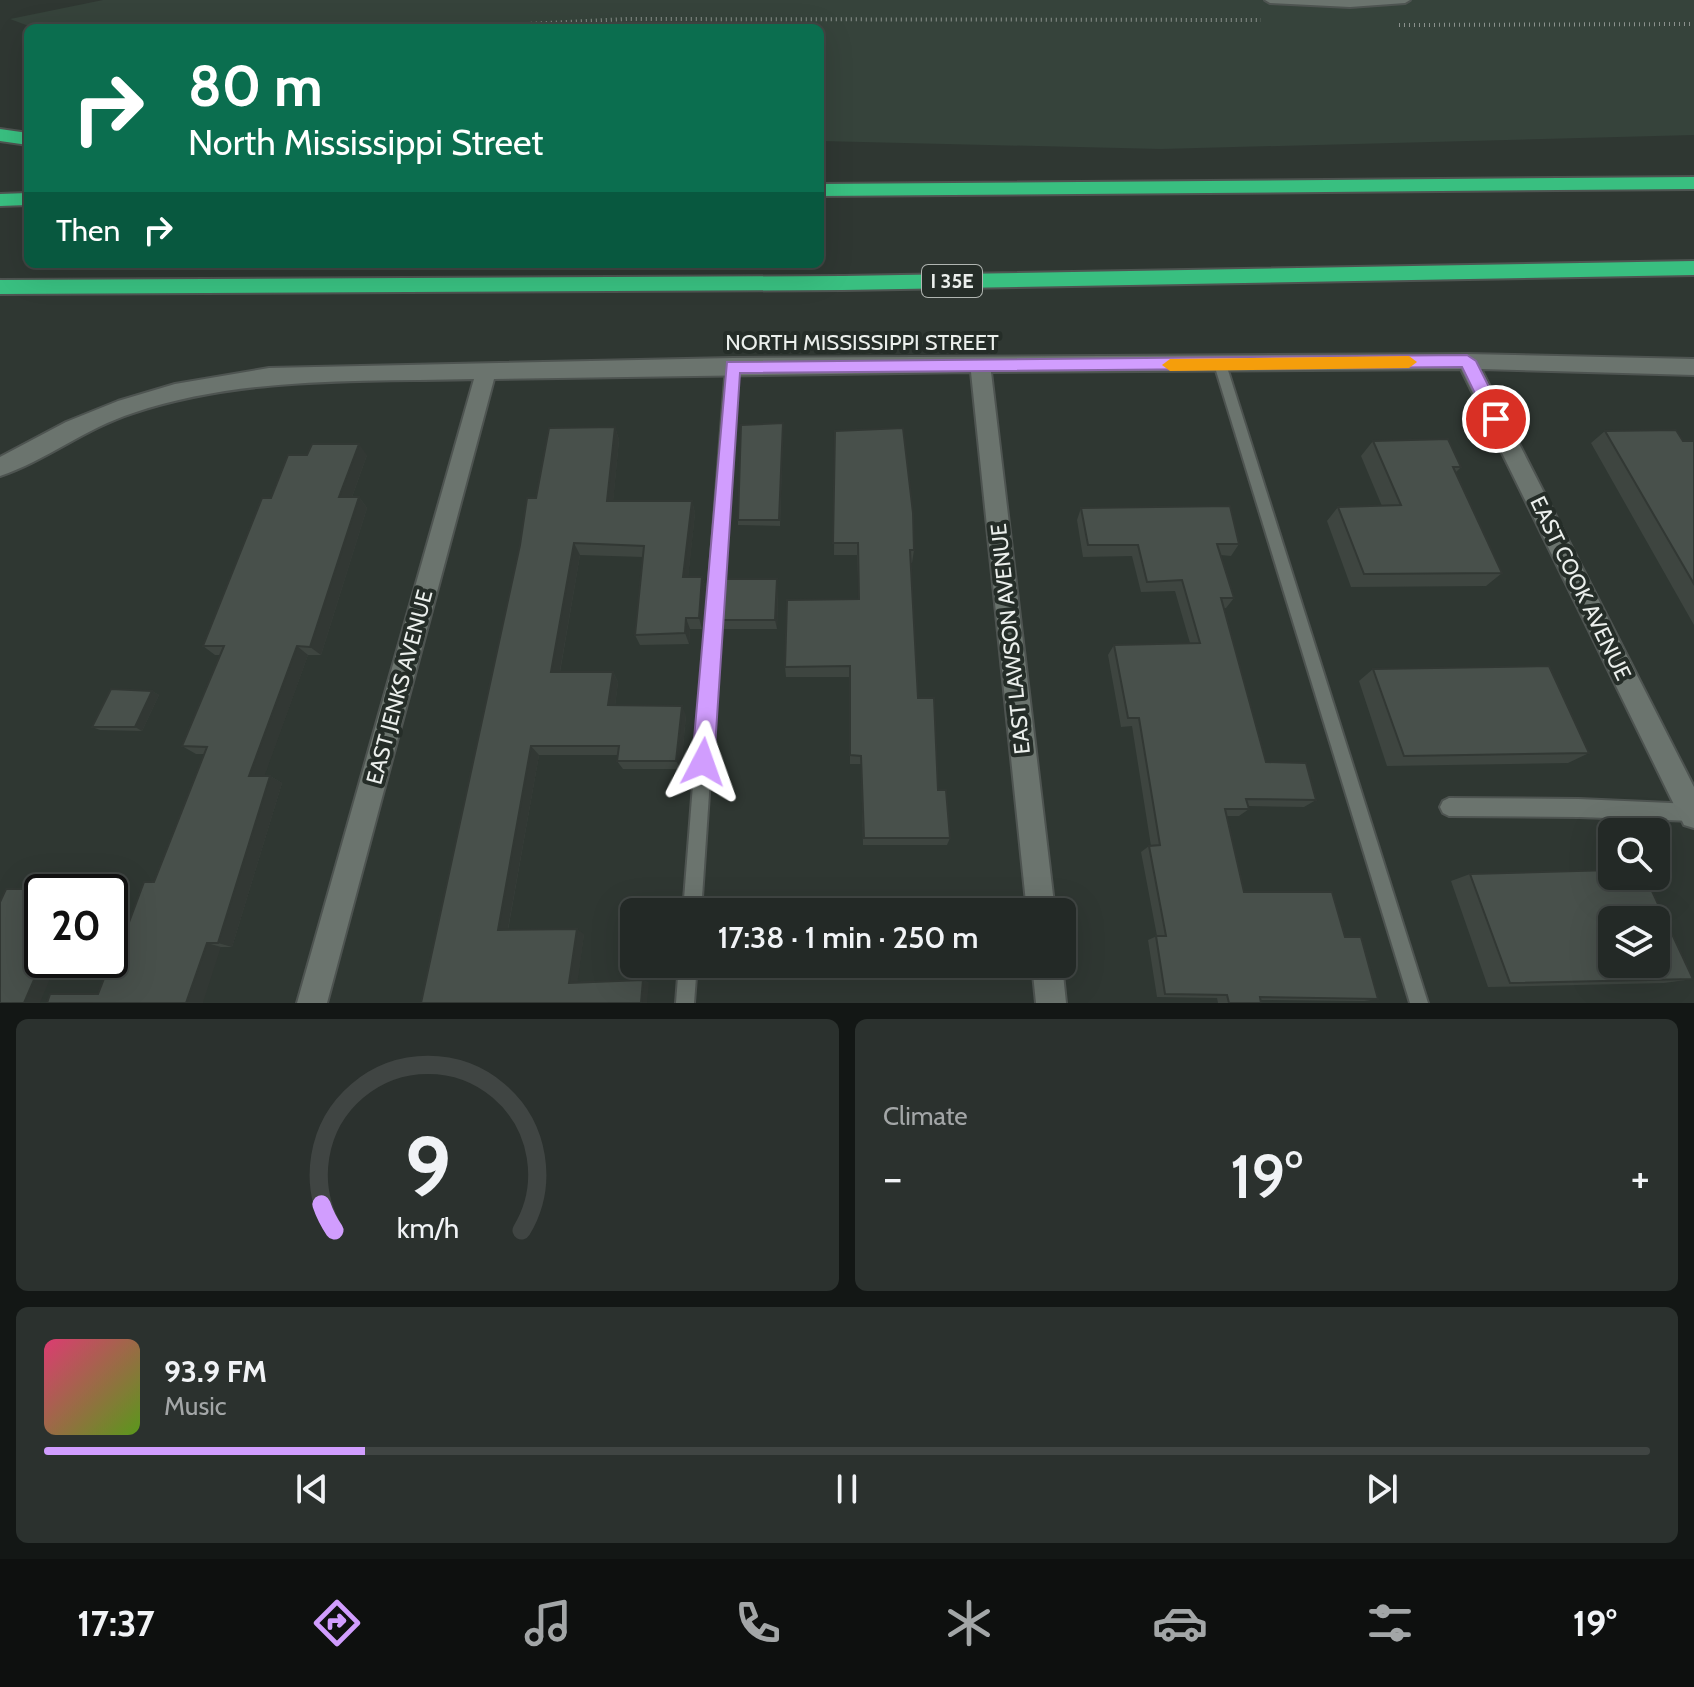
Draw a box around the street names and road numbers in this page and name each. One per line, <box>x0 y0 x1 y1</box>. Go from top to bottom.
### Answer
road number: I 35E <box>922 265 982 297</box>
street label: NORTH MISSISSIPPI STREET <box>725 329 999 356</box>
street label: EAST COOK AVENUE <box>1524 492 1637 685</box>
street label: EAST LAWSON AVENUE <box>985 522 1036 756</box>
street label: EAST JENKS AVENUE <box>361 587 438 787</box>

